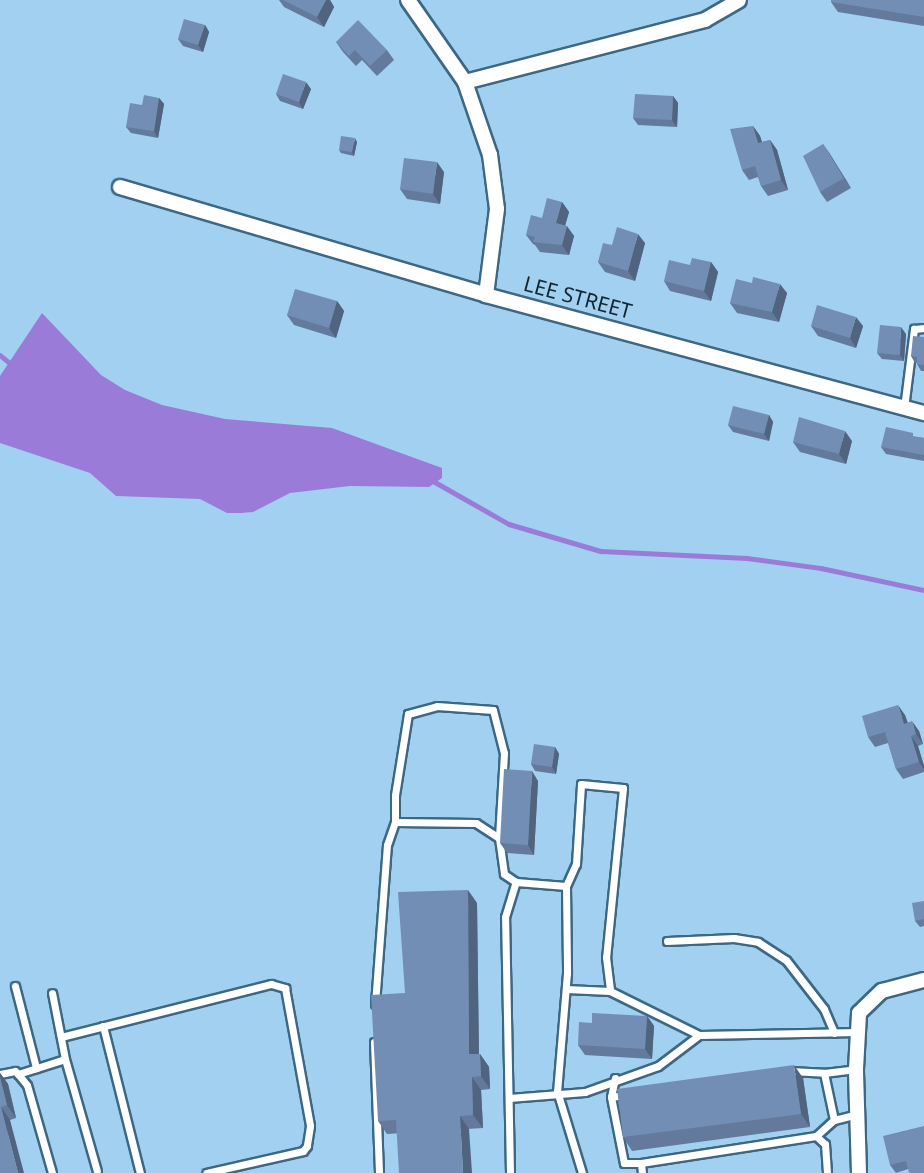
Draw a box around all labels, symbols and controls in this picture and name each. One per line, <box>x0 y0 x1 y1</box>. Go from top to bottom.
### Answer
street label: LEE STREET <box>521 270 635 324</box>

